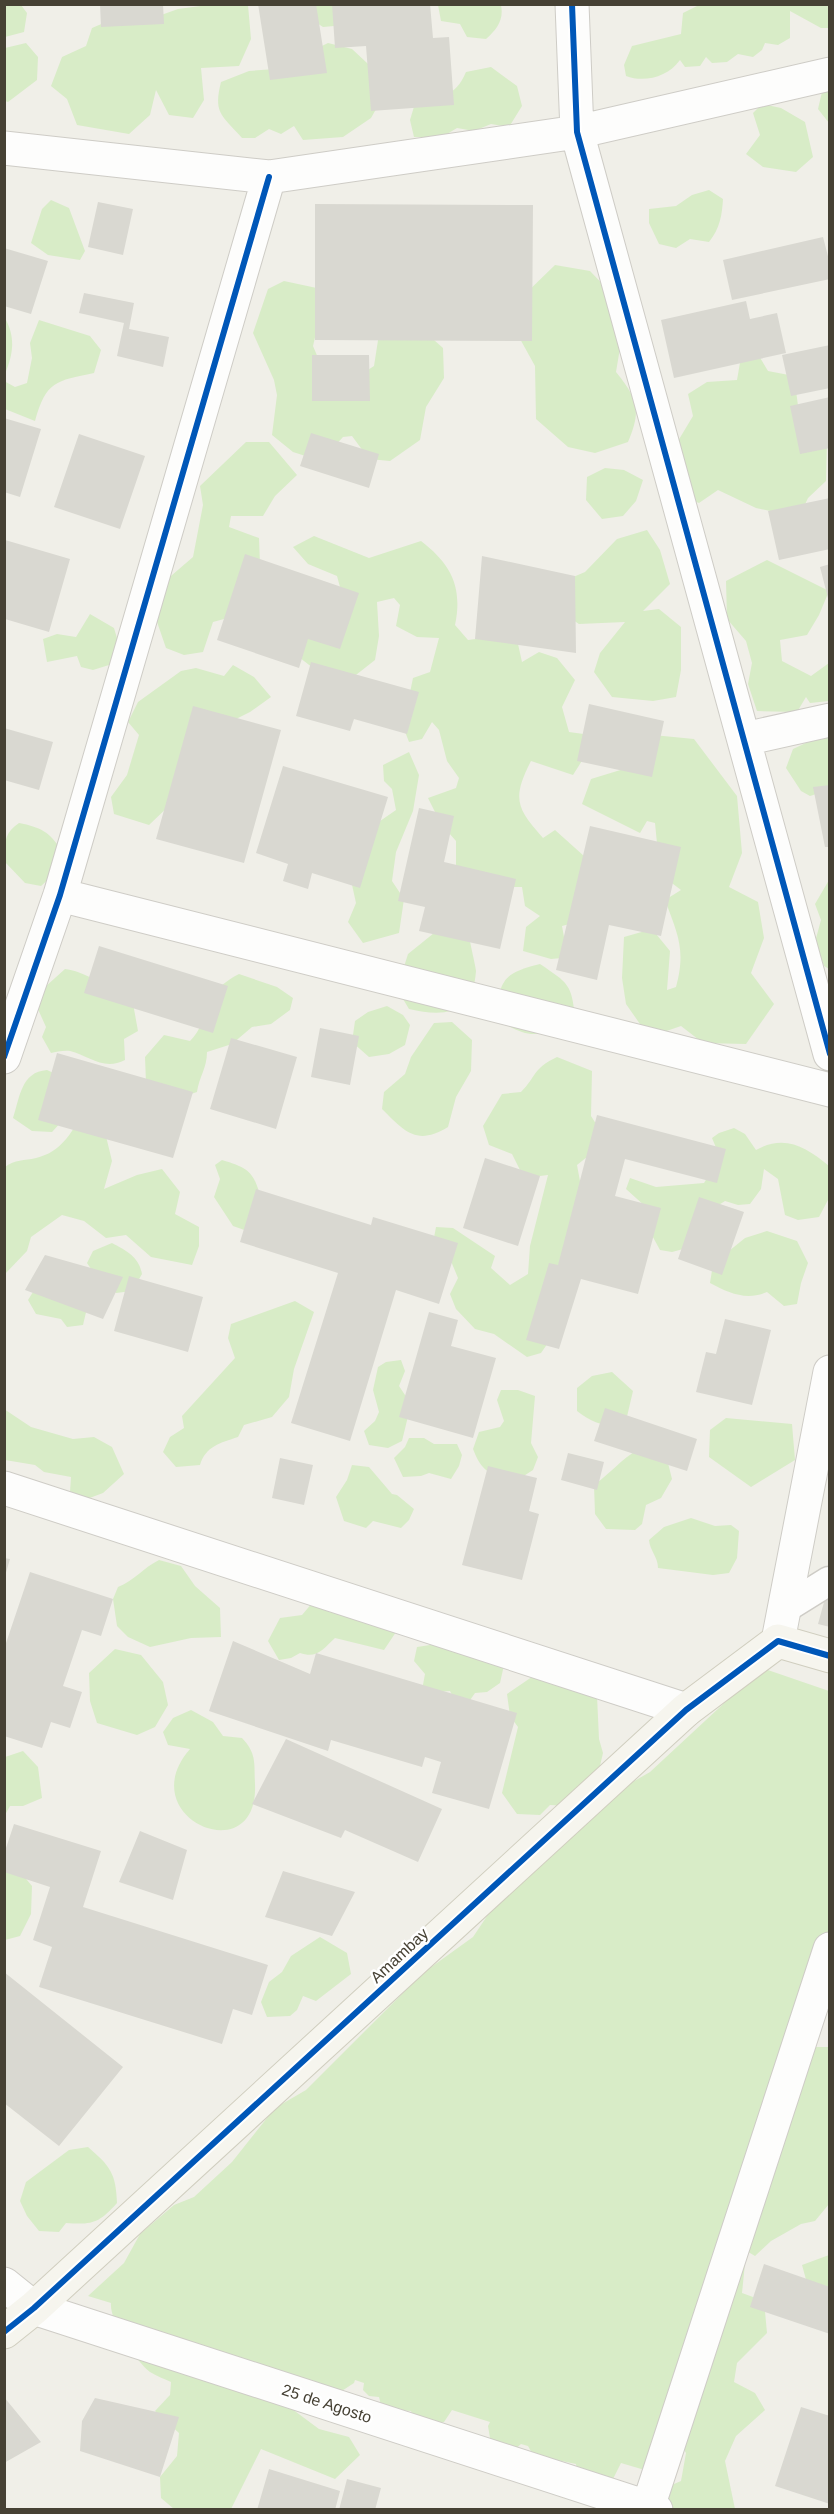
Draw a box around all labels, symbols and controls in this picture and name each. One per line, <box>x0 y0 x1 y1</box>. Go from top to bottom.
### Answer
street label: Amambay <box>367 1925 431 1986</box>
street label: 25 de Agosto <box>280 2381 374 2426</box>

